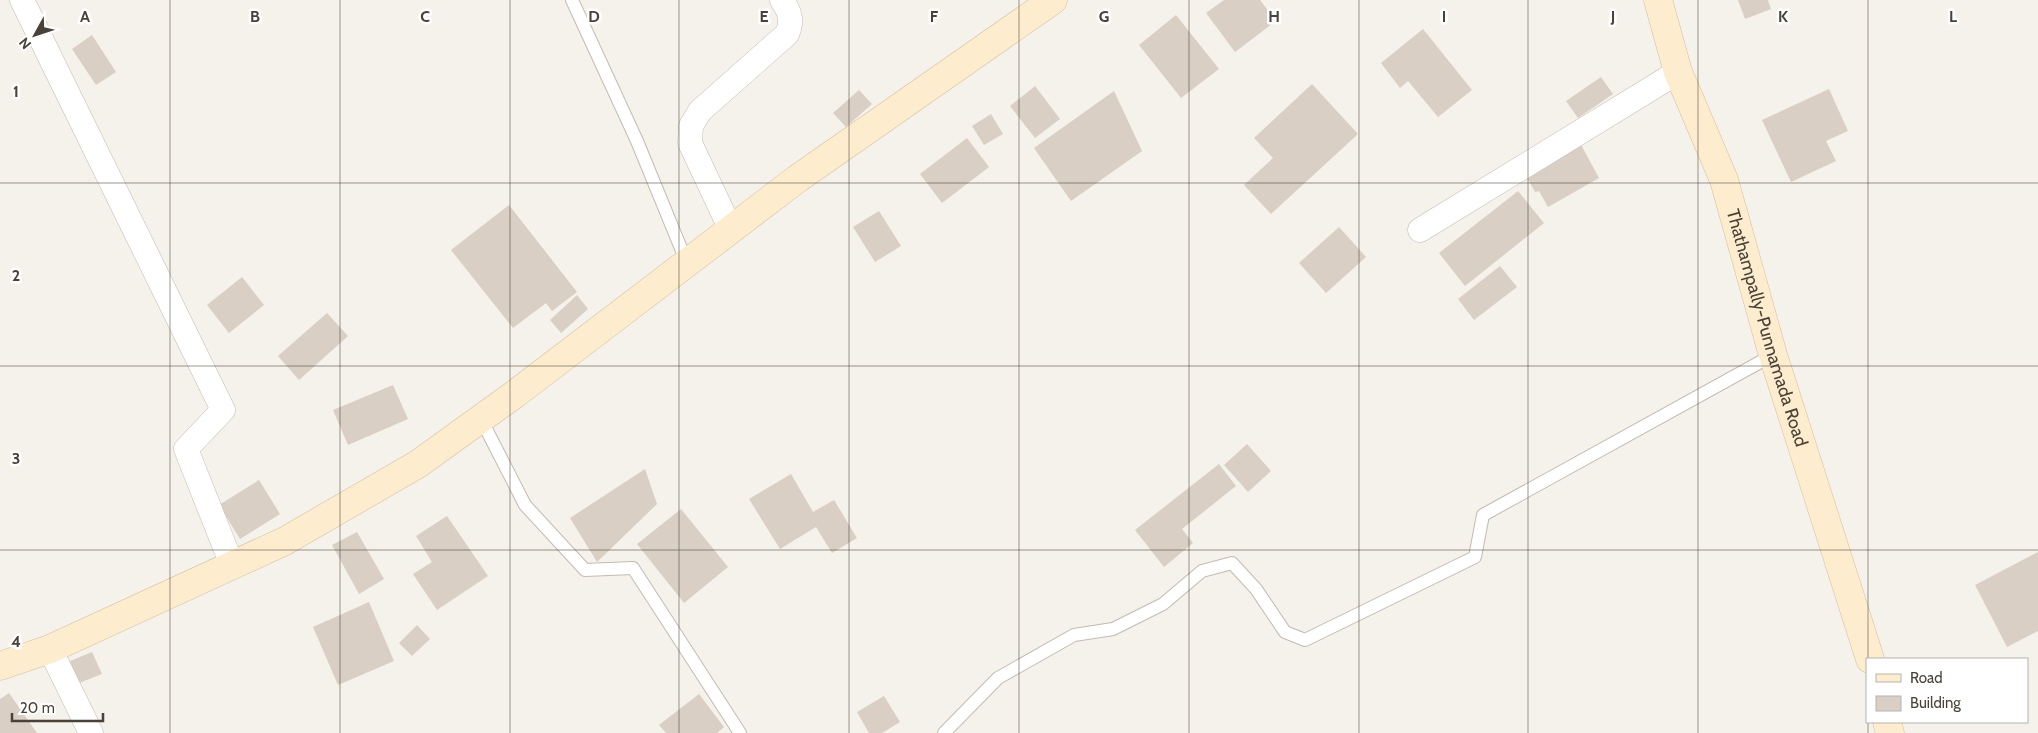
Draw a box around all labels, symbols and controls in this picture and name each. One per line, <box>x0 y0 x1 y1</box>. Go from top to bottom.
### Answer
text: A <box>80 7 90 26</box>
text: B <box>250 7 260 26</box>
text: C <box>420 7 430 26</box>
text: D <box>588 7 600 26</box>
text: E <box>759 7 769 26</box>
text: F <box>930 7 939 26</box>
text: G <box>1099 7 1109 26</box>
text: H <box>1268 7 1280 26</box>
text: I <box>1442 7 1446 26</box>
text: J <box>1610 7 1615 26</box>
text: K <box>1778 7 1788 26</box>
text: L <box>1949 7 1957 26</box>
north arrow <box>10 10 60 60</box>
text: N <box>15 34 35 53</box>
text: 1 <box>13 82 19 101</box>
street label: Thathampally-Punnamada Road <box>1722 207 1812 449</box>
text: 2 <box>12 266 20 285</box>
text: 3 <box>12 449 20 468</box>
text: 4 <box>11 632 21 651</box>
legend <box>1866 658 2028 723</box>
text: Road <box>1910 669 1943 687</box>
scale bar <box>12 690 104 722</box>
text: Building <box>1910 694 1961 712</box>
text: 20 m <box>20 699 55 717</box>

